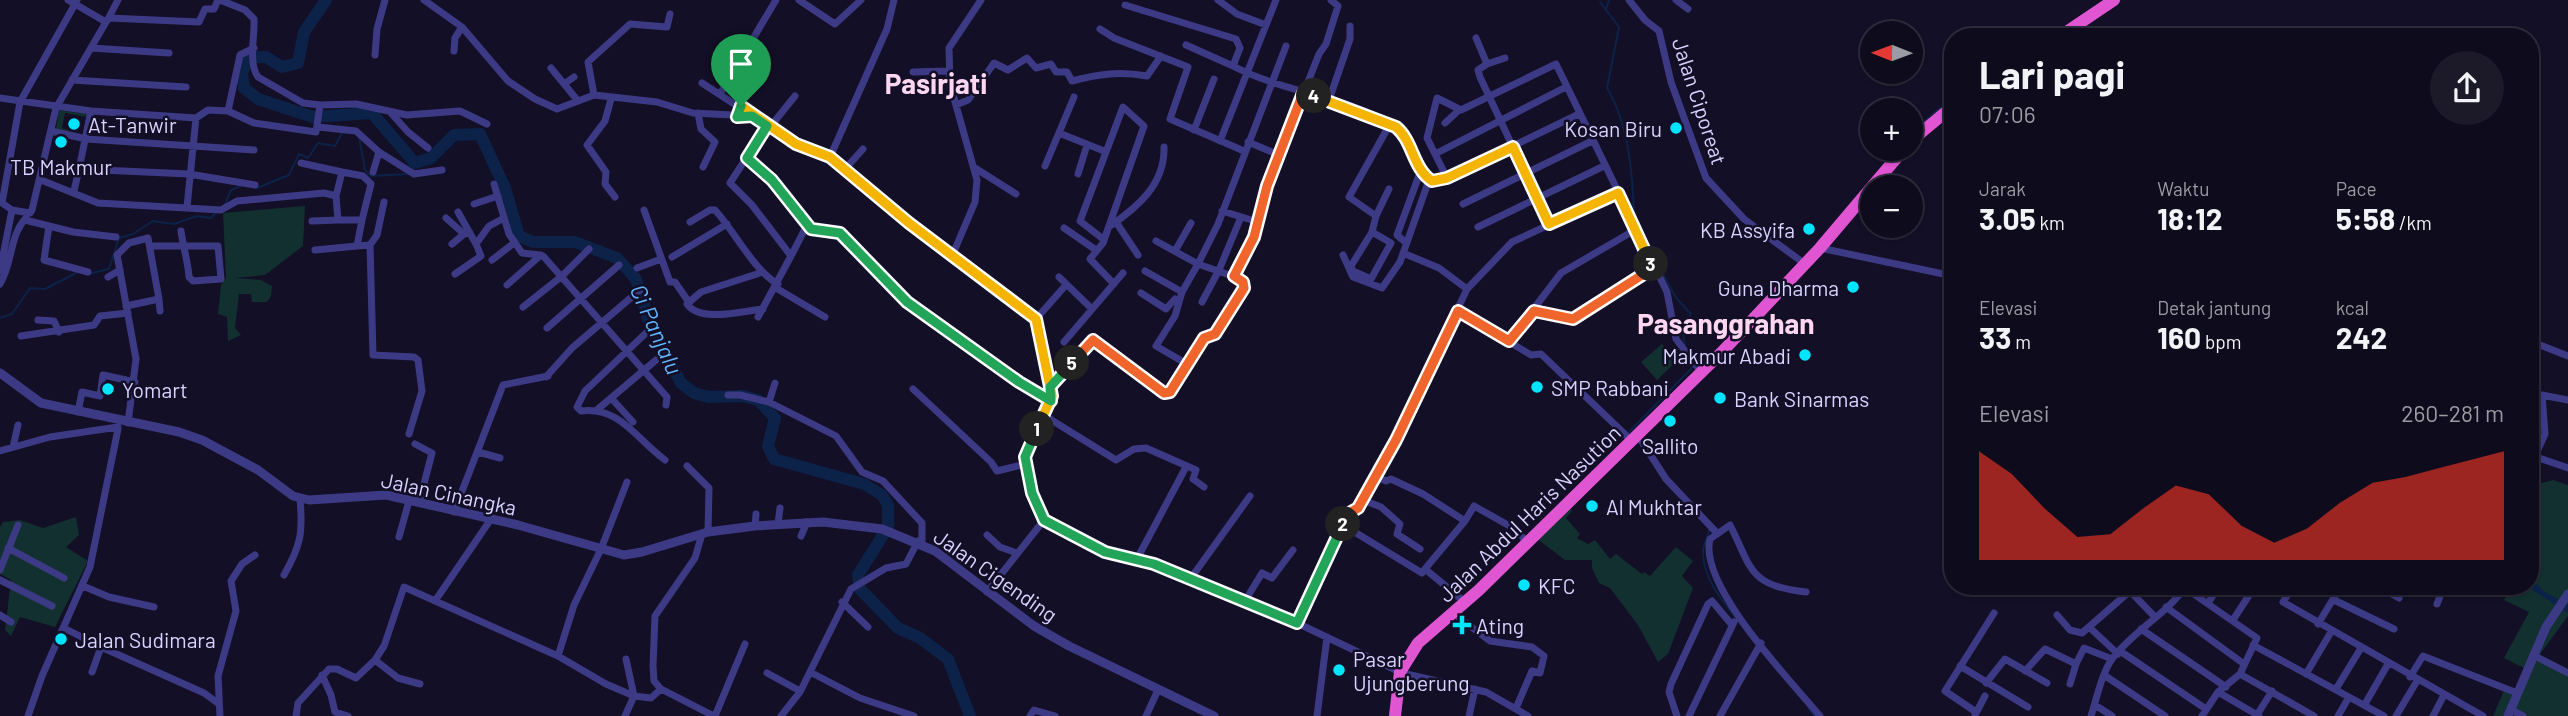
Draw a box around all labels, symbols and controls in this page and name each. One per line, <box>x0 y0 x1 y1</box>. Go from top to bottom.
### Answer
north arrow <box>1860 21 1923 84</box>
map controls <box>1860 21 1923 238</box>
pin <box>711 34 771 106</box>
street label: Jalan Ciporeat <box>1668 34 1732 168</box>
icon: arrive <box>722 45 760 83</box>
text: Lari pagi <box>1979 51 2125 97</box>
button: share <box>2430 51 2504 125</box>
district label: Pasirjati <box>885 66 987 100</box>
pin: 4 <box>1296 78 1332 114</box>
text: 4 <box>1308 84 1319 107</box>
button: + <box>1860 98 1923 161</box>
text: 07:06 <box>1979 100 2036 128</box>
place label: At-Tanwir <box>88 112 177 137</box>
marker: At-Tanwir <box>66 116 82 132</box>
place label: Kosan Biru <box>1564 116 1662 141</box>
marker: Kosan Biru <box>1668 120 1684 136</box>
marker: TB Makmur <box>53 134 69 150</box>
place label: TB Makmur <box>10 154 112 179</box>
button: − <box>1860 175 1923 238</box>
text: Jarak <box>1979 177 2026 200</box>
text: Waktu <box>2157 177 2209 200</box>
text: Pace <box>2336 177 2377 200</box>
text: 3.05 <box>1979 200 2036 236</box>
text: 18:12 <box>2157 200 2223 236</box>
text: 5:58 <box>2336 200 2395 236</box>
text: km <box>2036 211 2065 234</box>
text: /km <box>2395 211 2432 234</box>
place label: KB Assyifa <box>1700 217 1795 242</box>
marker: KB Assyifa <box>1801 221 1817 237</box>
pin: 3 <box>1634 246 1668 282</box>
text: 3 <box>1645 252 1656 275</box>
place label: Guna Dharma <box>1718 275 1839 300</box>
marker: Guna Dharma <box>1845 279 1861 295</box>
water label: Ci Panjalu <box>625 280 689 378</box>
text: Elevasi <box>1979 296 2037 319</box>
text: Detak jantung <box>2157 296 2271 319</box>
text: kcal <box>2336 296 2369 319</box>
district label: Pasanggrahan <box>1637 306 1815 340</box>
text: 33 <box>1979 319 2011 355</box>
text: 160 <box>2157 319 2201 355</box>
text: 242 <box>2336 319 2387 355</box>
text: m <box>2011 330 2031 353</box>
text: bpm <box>2201 330 2242 353</box>
place label: Makmur Abadi <box>1663 343 1791 368</box>
pin: 5 <box>1054 346 1090 380</box>
marker: Makmur Abadi <box>1797 347 1813 363</box>
text: 5 <box>1066 351 1077 374</box>
place label: SMP Rabbani <box>1551 375 1669 400</box>
place label: Yomart <box>122 377 188 402</box>
marker: SMP Rabbani <box>1529 379 1545 395</box>
marker: Yomart <box>100 381 116 397</box>
place label: Bank Sinarmas <box>1734 386 1869 411</box>
marker: Bank Sinarmas <box>1712 390 1728 406</box>
text: Elevasi <box>1979 399 2050 427</box>
text: 260–281 m <box>2401 399 2504 427</box>
pin: 1 <box>1020 412 1054 446</box>
marker: Sallito <box>1662 413 1678 429</box>
text: 1 <box>1033 417 1040 440</box>
street label: Jalan Abdul Haris Nasution <box>1433 419 1625 607</box>
place label: Sallito <box>1642 433 1698 458</box>
street label: Jalan Cinangka <box>379 466 519 520</box>
place label: Al Mukhtar <box>1606 494 1702 519</box>
marker: Al Mukhtar <box>1584 498 1600 514</box>
pin: 2 <box>1326 506 1360 542</box>
text: 2 <box>1337 512 1348 535</box>
street label: Jalan Cigending <box>929 523 1063 627</box>
place label: KFC <box>1538 573 1575 598</box>
marker: KFC <box>1516 577 1532 593</box>
place label: Ating <box>1476 613 1524 638</box>
marker: Ating <box>1454 617 1470 633</box>
place label: Jalan Sudimara <box>75 627 216 652</box>
marker: Jalan Sudimara <box>53 631 69 647</box>
place label: Pasar Ujungberung <box>1353 646 1470 695</box>
marker: Pasar Ujungberung <box>1331 662 1347 678</box>

